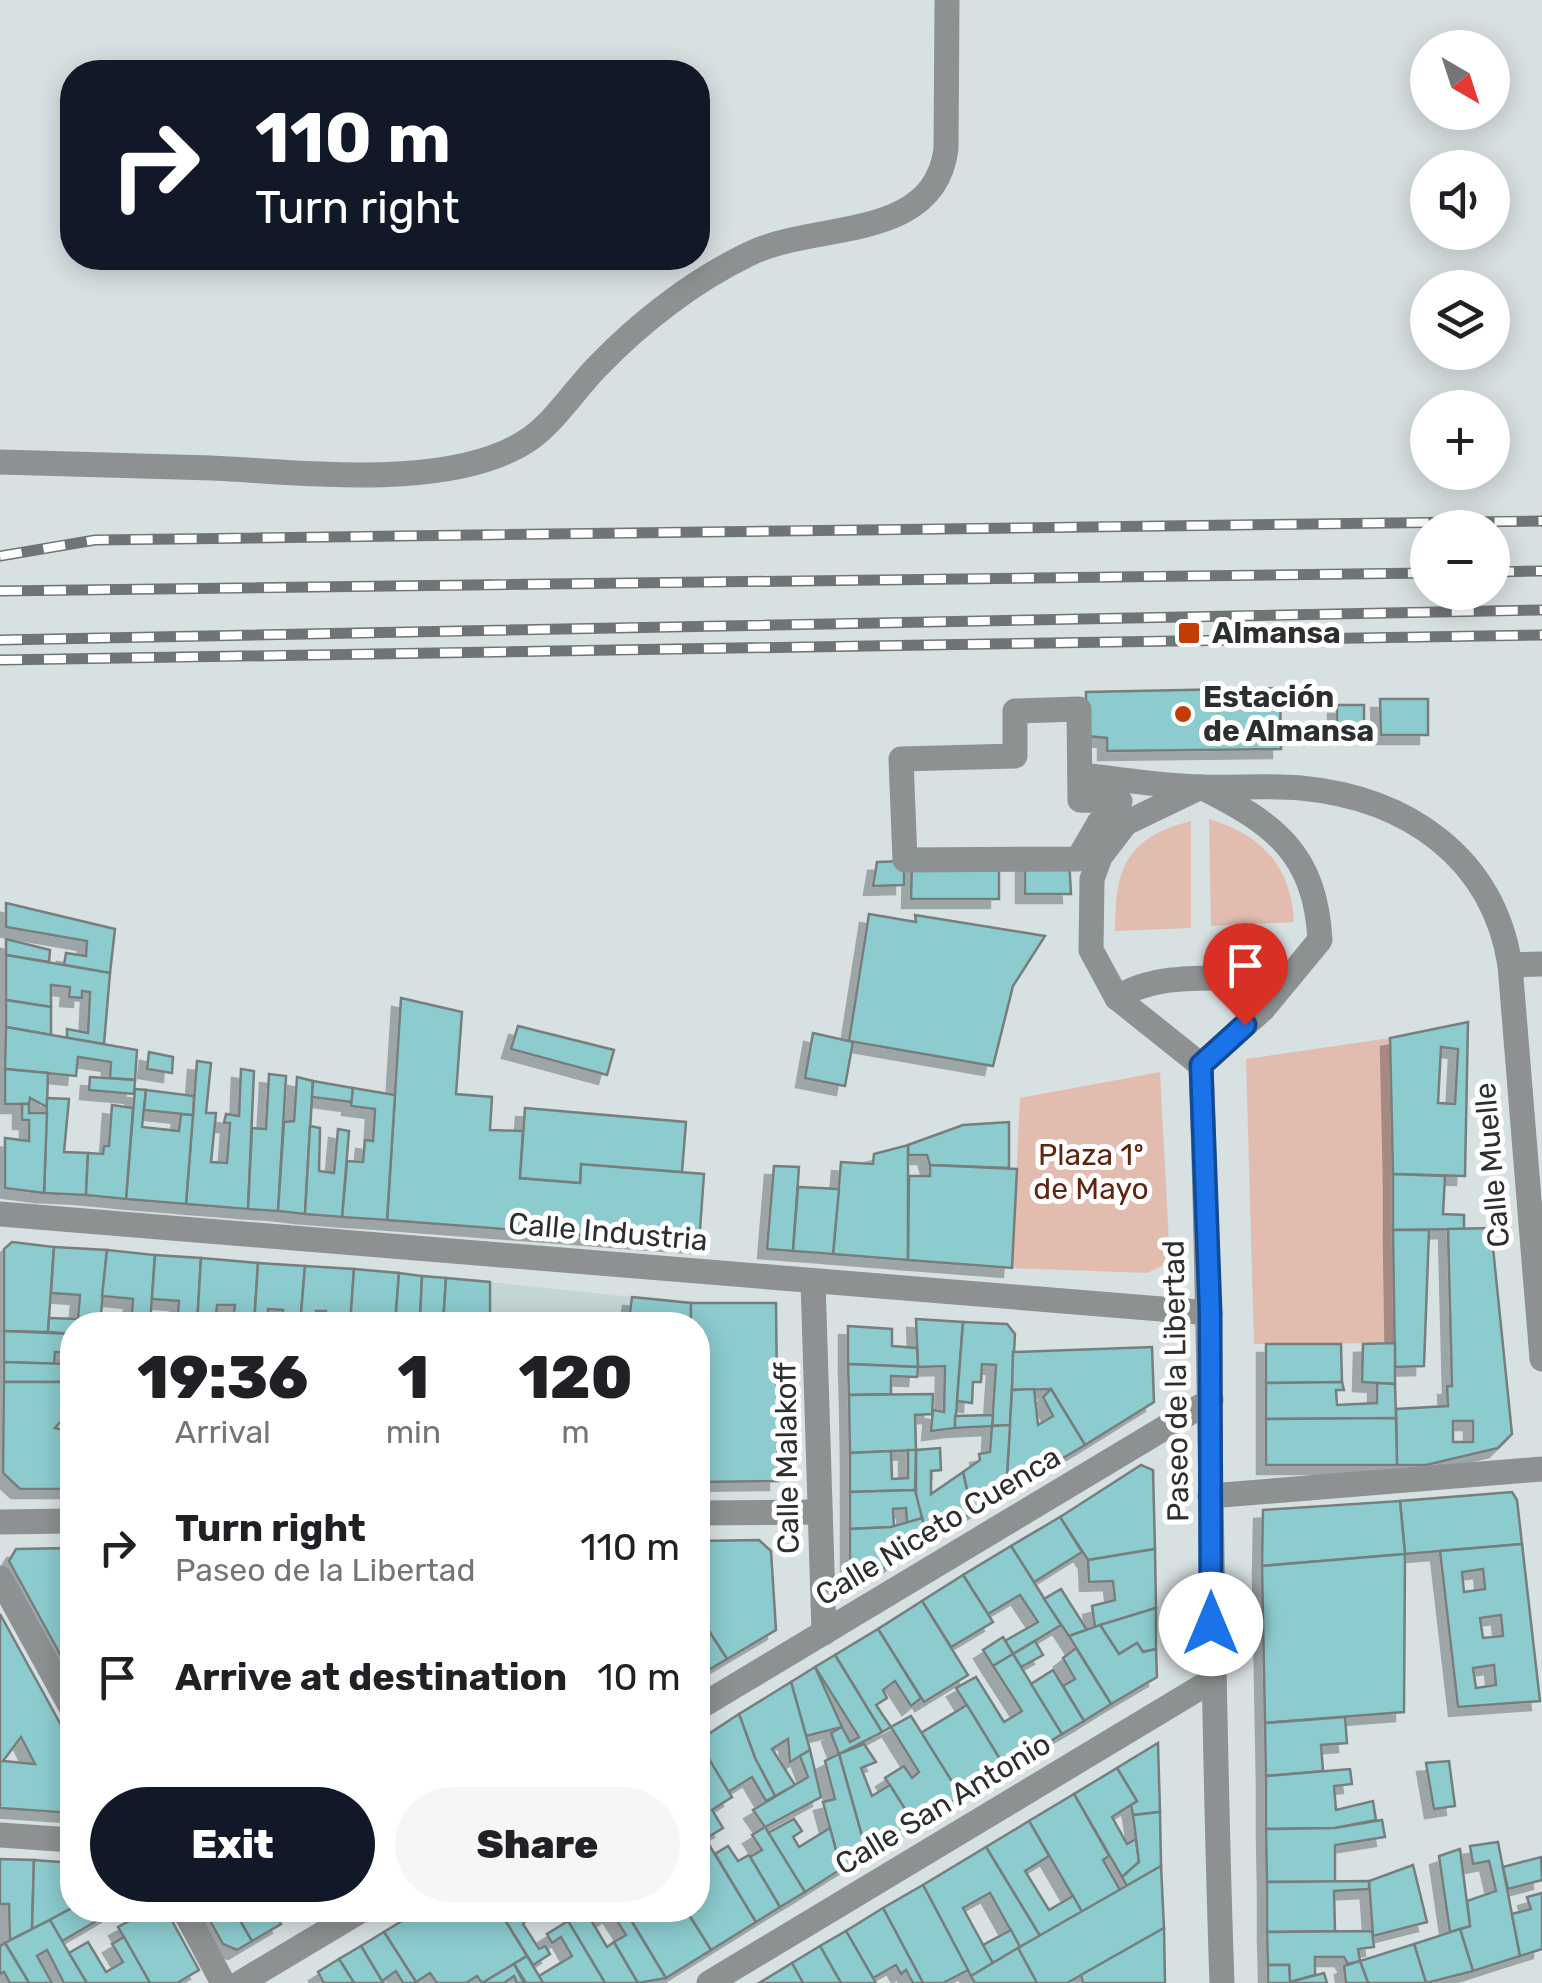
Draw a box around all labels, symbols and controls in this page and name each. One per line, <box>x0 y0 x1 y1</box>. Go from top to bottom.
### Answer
north arrow <box>1410 30 1510 130</box>
map controls <box>1410 30 1510 610</box>
text: 110 m <box>255 97 451 180</box>
icon: right <box>90 100 220 230</box>
button: sound <box>1410 150 1510 250</box>
text: Turn right <box>255 181 459 234</box>
button: layers <box>1410 270 1510 370</box>
button: + <box>1410 390 1510 490</box>
button: − <box>1410 510 1510 610</box>
place label: Almansa <box>1212 615 1341 651</box>
marker: Almansa <box>1176 620 1202 646</box>
place label: Estación de Almansa <box>1203 679 1374 749</box>
marker: Estación de Almansa <box>1172 703 1194 725</box>
pin <box>1203 923 1288 1026</box>
icon: arrive <box>1218 938 1273 993</box>
street label: Calle Muelle <box>1467 1081 1517 1249</box>
park label: Plaza 1º de Mayo <box>1033 1137 1149 1207</box>
street label: Calle Industria <box>507 1205 709 1259</box>
street label: Paseo de la Libertad <box>1156 1240 1196 1522</box>
text: 19:36 <box>137 1342 308 1413</box>
text: 1 <box>398 1342 429 1413</box>
text: 120 <box>519 1342 633 1413</box>
street label: Calle Malakoff <box>767 1361 807 1554</box>
text: Arrival <box>175 1413 271 1451</box>
text: min <box>386 1413 441 1451</box>
text: m <box>561 1413 590 1451</box>
street label: Calle Niceto Cuenca <box>809 1439 1067 1613</box>
text: Turn right <box>175 1505 366 1551</box>
icon: right <box>90 1520 145 1575</box>
text: 110 m <box>580 1524 680 1570</box>
text: Paseo de la Libertad <box>175 1551 476 1589</box>
position arrow <box>1159 1572 1263 1676</box>
icon: arrive <box>90 1650 145 1705</box>
text: Arrive at destination <box>175 1654 567 1700</box>
text: 10 m <box>597 1654 681 1700</box>
street label: Calle San Antonio <box>829 1726 1057 1882</box>
button: Exit <box>90 1787 375 1902</box>
button: Share <box>395 1787 680 1902</box>

